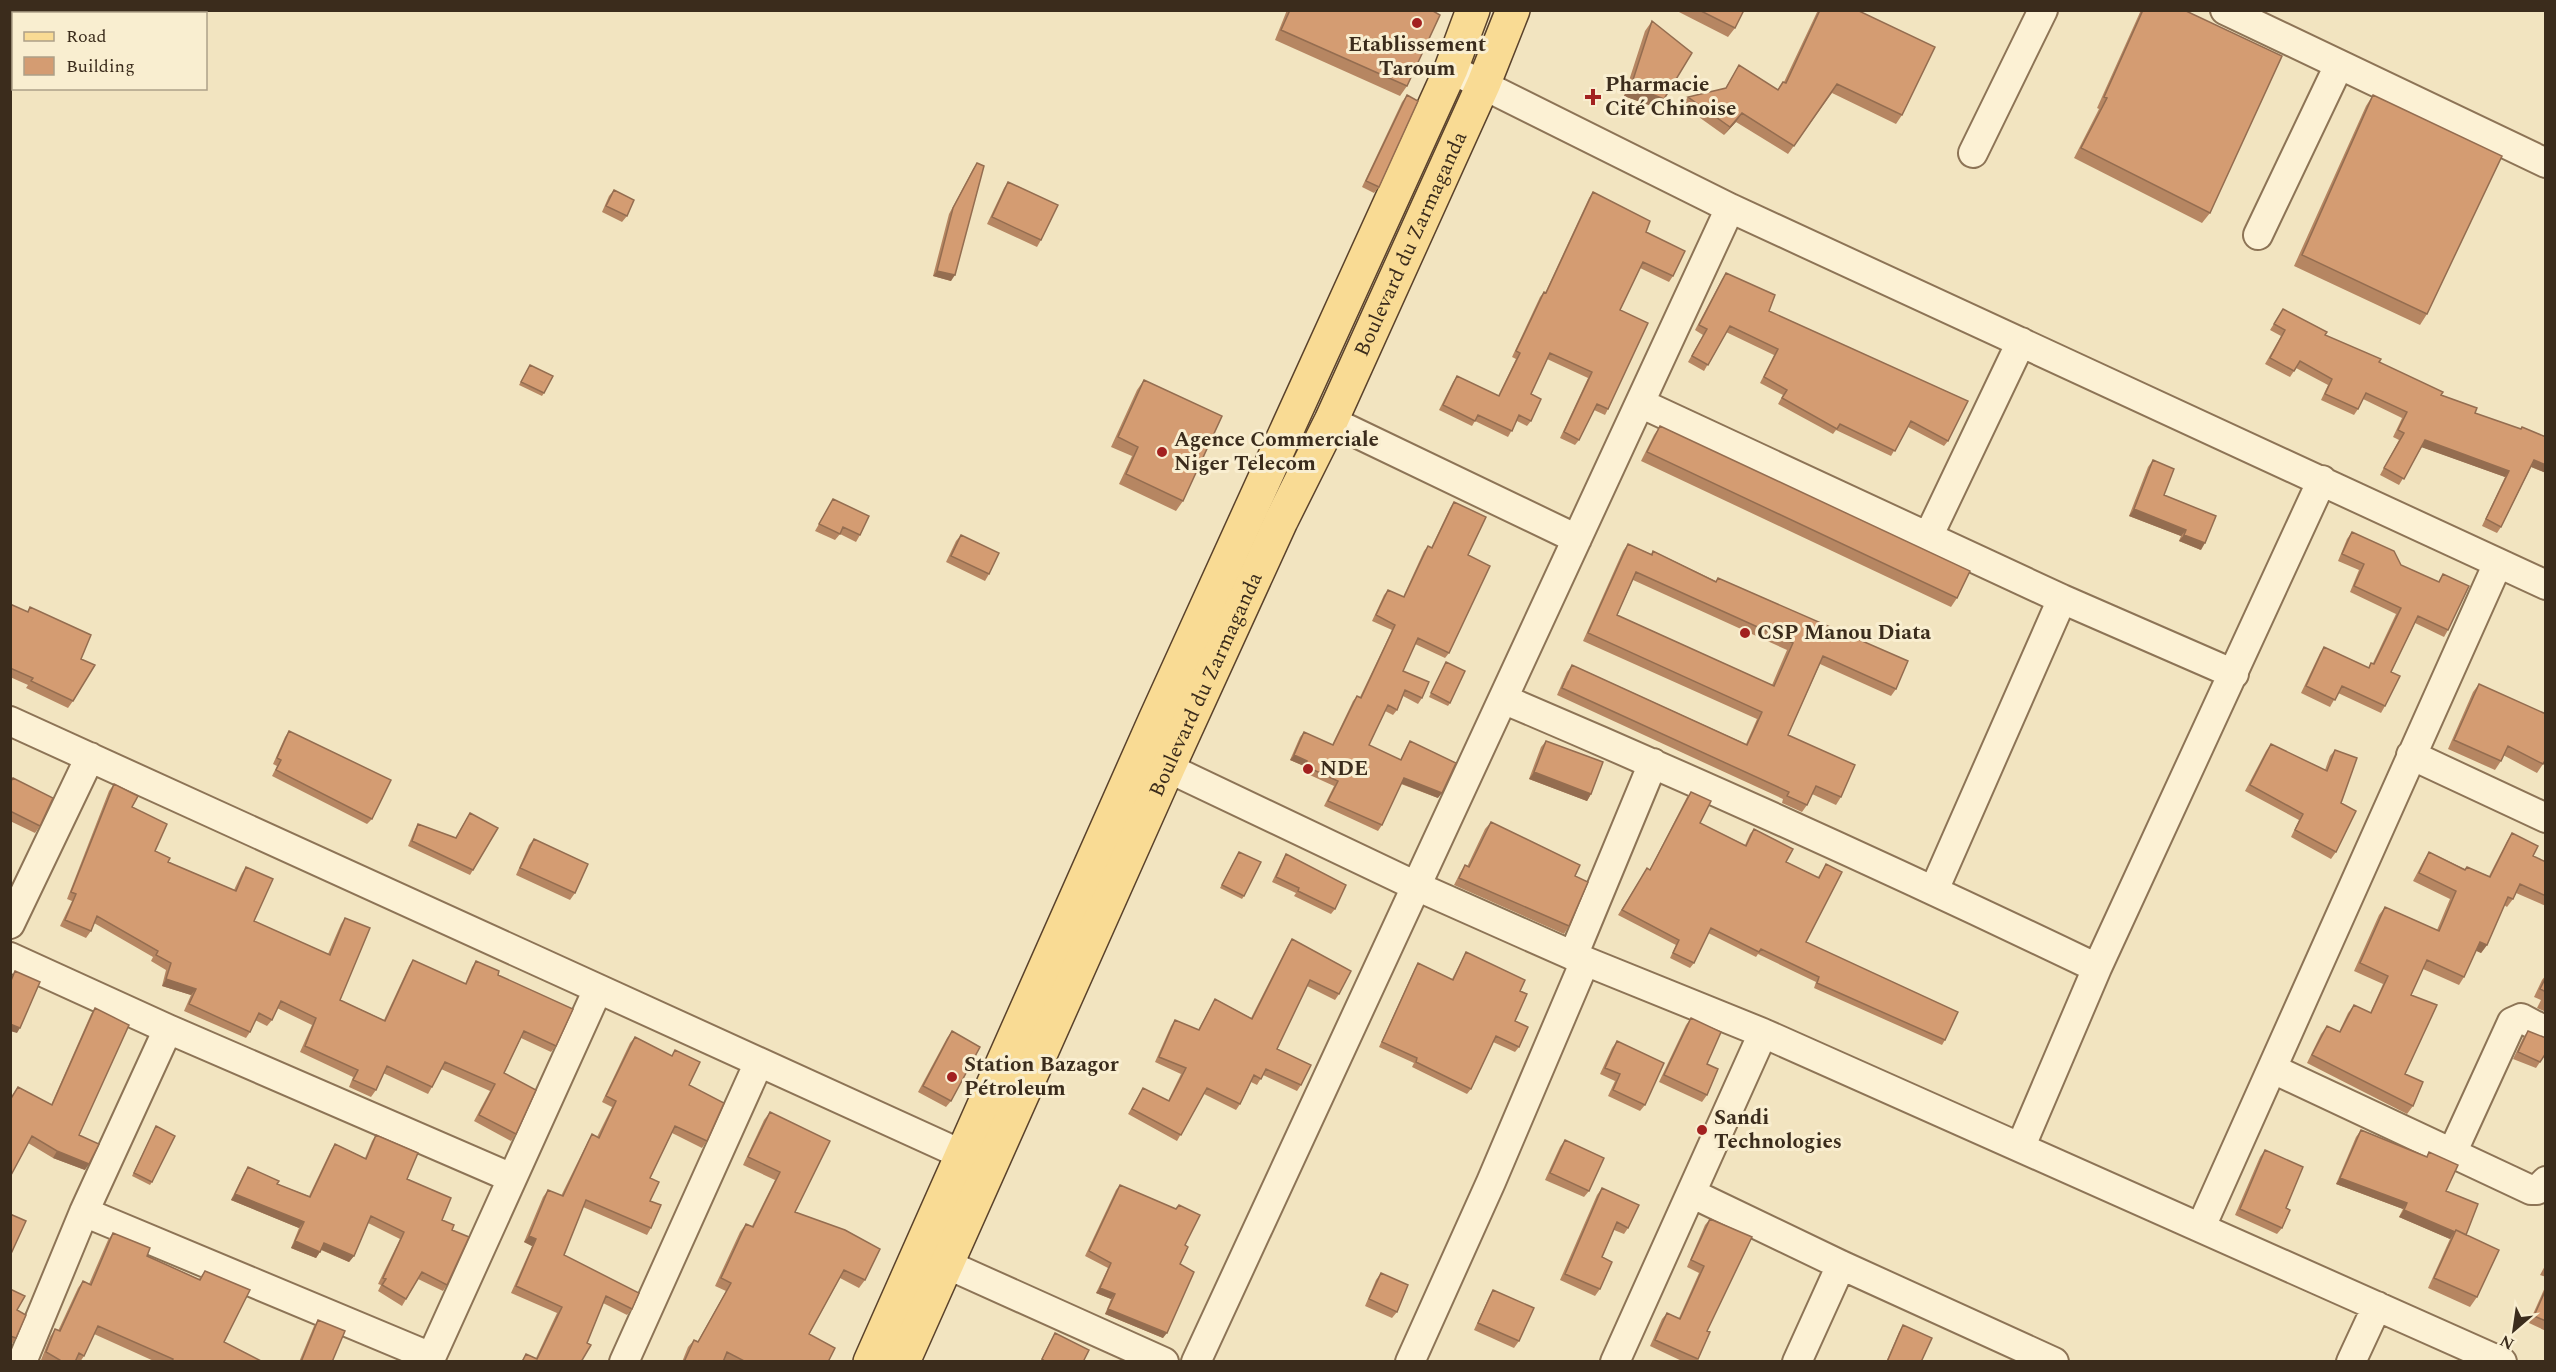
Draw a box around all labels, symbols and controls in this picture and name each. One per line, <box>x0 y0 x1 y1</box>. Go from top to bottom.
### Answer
legend <box>12 12 207 90</box>
marker: Etablissement Taroum <box>1410 16 1424 30</box>
text: Road <box>66 23 107 50</box>
place label: Etablissement Taroum <box>1348 29 1486 85</box>
text: Building <box>66 53 135 80</box>
place label: Pharmacie Cité Chinoise <box>1605 69 1736 125</box>
marker: Pharmacie Cité Chinoise <box>1586 90 1600 104</box>
street label: Boulevard du Zarmaganda <box>1346 126 1476 362</box>
place label: Agence Commerciale Niger Telecom <box>1174 424 1379 480</box>
marker: Agence Commerciale Niger Telecom <box>1155 445 1169 459</box>
street label: Boulevard du Zarmaganda <box>1141 566 1272 802</box>
place label: CSP Manou Diata <box>1757 617 1931 649</box>
marker: CSP Manou Diata <box>1738 626 1752 640</box>
place label: NDE <box>1320 753 1368 785</box>
marker: NDE <box>1301 762 1315 776</box>
place label: Station Bazagor Pétroleum <box>964 1049 1119 1105</box>
marker: Station Bazagor Pétroleum <box>945 1070 959 1084</box>
place label: Sandi Technologies <box>1714 1102 1842 1158</box>
marker: Sandi Technologies <box>1695 1123 1709 1137</box>
north arrow <box>2484 1300 2544 1360</box>
text: N <box>2496 1329 2519 1356</box>

